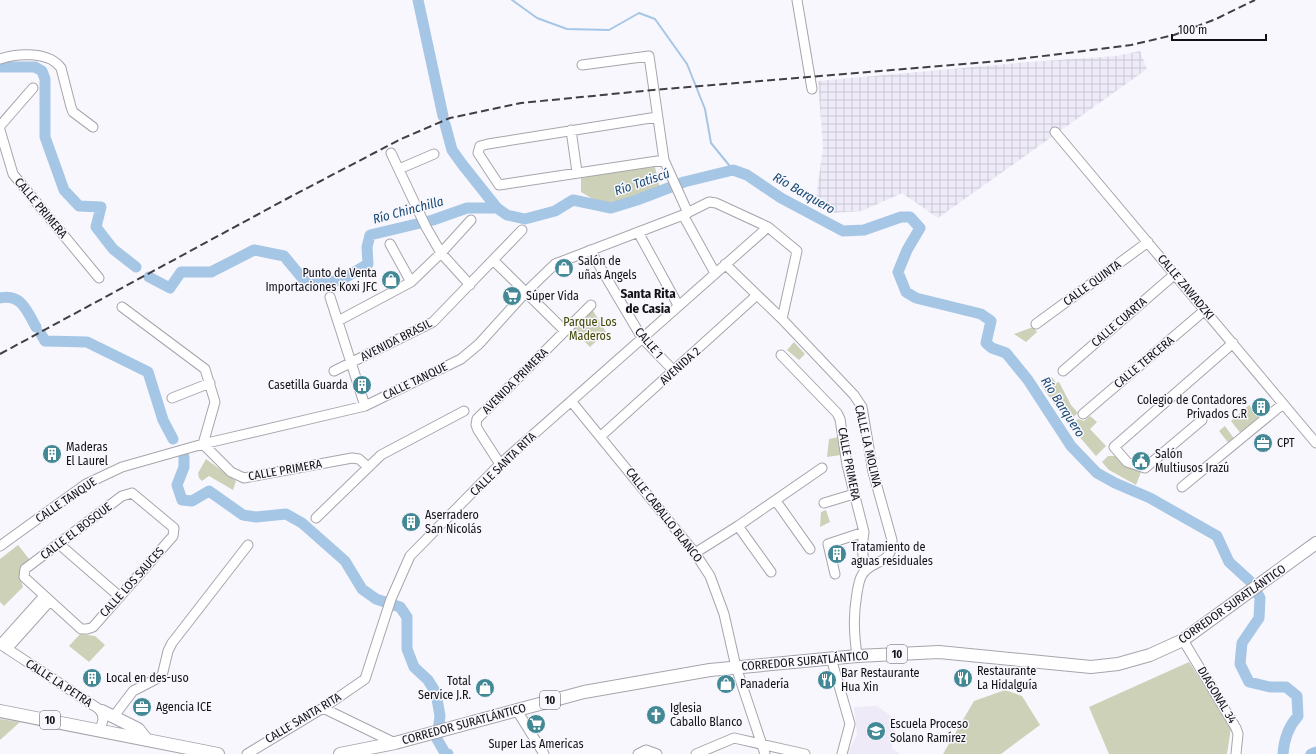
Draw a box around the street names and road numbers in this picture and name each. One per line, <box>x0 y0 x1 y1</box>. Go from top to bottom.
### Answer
street label: CALLE PRIMERA <box>12 175 71 242</box>
street label: CALLE ZAWADZKI <box>1155 252 1217 322</box>
street label: CALLE QUINTA <box>1060 257 1124 309</box>
street label: CALLE CUARTA <box>1089 294 1150 350</box>
street label: AVENIDA BRASIL <box>358 316 435 364</box>
street label: CALLE 1 <box>632 325 666 361</box>
street label: CALLE TERCERA <box>1111 333 1177 391</box>
street label: AVENIDA 2 <box>657 344 703 388</box>
street label: AVENIDA PRIMERA <box>479 345 551 417</box>
street label: CALLE TANQUE <box>380 359 450 403</box>
street label: CALLE LA MOLINA <box>852 404 884 489</box>
street label: CALLE PRIMERA <box>835 426 863 503</box>
street label: CALLE SANTA RITA <box>467 429 539 499</box>
street label: CALLE PRIMERA <box>247 457 324 483</box>
street label: CALLE CABALLO BLANCO <box>623 465 705 565</box>
street label: CALLE TANQUE <box>33 474 99 525</box>
street label: CALLE EL BOSQUE <box>38 499 115 562</box>
street label: CALLE LOS SAUCES <box>97 544 167 620</box>
street label: CORREDOR SURATLÁNTICO <box>1175 561 1288 646</box>
road number: 10 <box>887 645 907 663</box>
street label: CORREDOR SURATLÁNTICO <box>741 647 869 674</box>
street label: CALLE LA PETRA <box>23 656 95 710</box>
street label: DIAGONAL 34 <box>1195 664 1239 726</box>
street label: CALLE SANTA RITA <box>263 689 344 746</box>
road number: 10 <box>540 691 560 709</box>
street label: CORREDOR SURATLÁNTICO <box>400 700 528 747</box>
road number: 10 <box>40 711 60 729</box>

